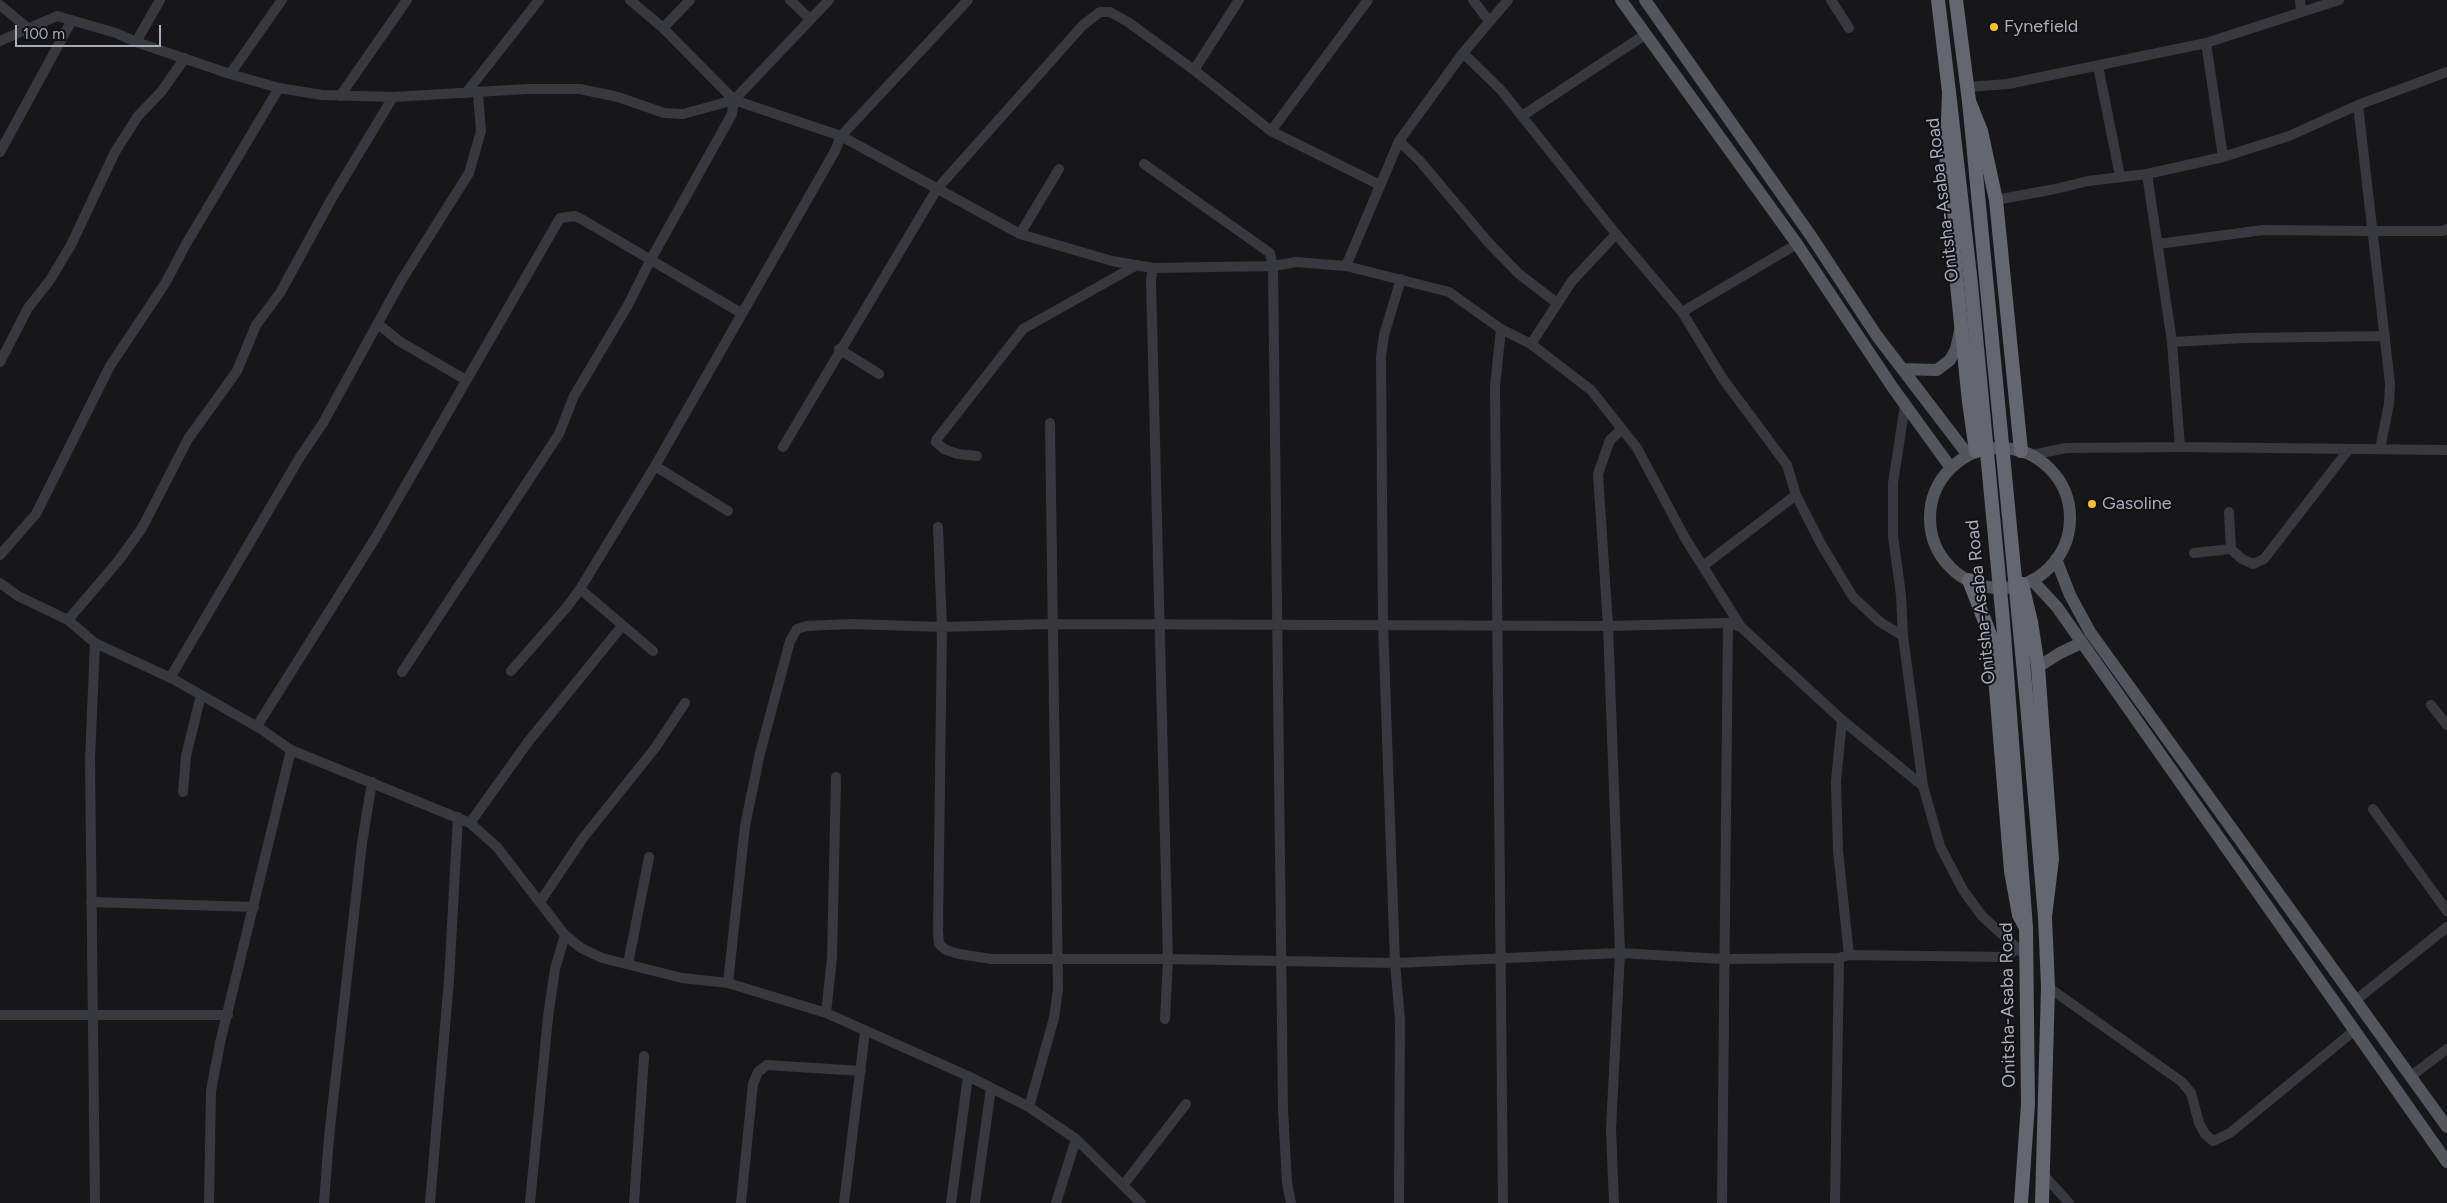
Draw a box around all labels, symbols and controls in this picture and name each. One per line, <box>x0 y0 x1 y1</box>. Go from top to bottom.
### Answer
scale bar <box>18 15 164 47</box>
place label: Fynefield <box>2004 16 2078 38</box>
marker: Fynefield <box>1988 21 2000 33</box>
text: 100 m <box>23 25 65 43</box>
street label: Onitsha-Asaba Road <box>1922 117 1964 283</box>
place label: Gasoline <box>2102 493 2172 515</box>
marker: Gasoline <box>2086 498 2098 510</box>
street label: Onitsha-Asaba Road <box>1962 519 2000 685</box>
street label: Onitsha-Asaba Road <box>1996 922 2020 1088</box>

